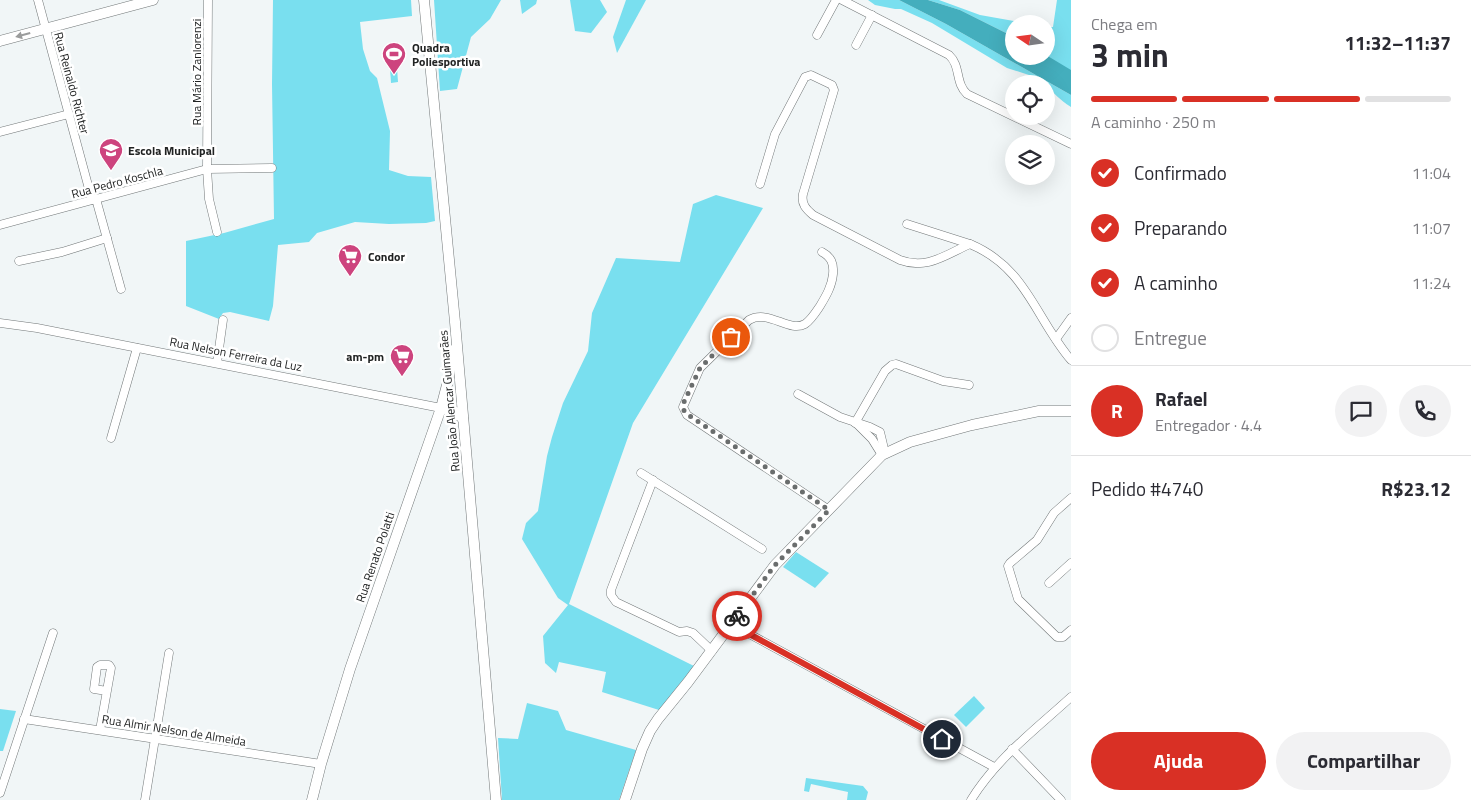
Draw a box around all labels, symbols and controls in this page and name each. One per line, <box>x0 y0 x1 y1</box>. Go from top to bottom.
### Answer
text: Chega em <box>1091 12 1158 36</box>
north arrow <box>1005 15 1055 65</box>
map controls <box>1005 15 1055 185</box>
street label: Rua Mário Zanlorenzi <box>187 19 206 125</box>
text: 11:32–11:37 <box>1344 28 1451 57</box>
street label: Rua Reinaldo Richter <box>49 30 95 136</box>
one-way arrow <box>15 31 30 39</box>
text: 3 min <box>1091 31 1169 79</box>
place label: Quadra Poliesportiva <box>412 38 480 71</box>
sports icon: Quadra Poliesportiva <box>381 41 407 75</box>
button: locate <box>1005 75 1055 125</box>
text: A caminho · 250 m <box>1091 110 1216 134</box>
button: layers <box>1005 135 1055 185</box>
school or university icon: Escola Municipal <box>98 137 124 171</box>
place label: Escola Municipal <box>128 141 215 160</box>
text: Confirmado <box>1134 158 1227 187</box>
icon: check <box>1091 159 1119 187</box>
street label: Rua Pedro Koschla <box>69 161 165 203</box>
text: 11:04 <box>1412 161 1451 185</box>
text: Preparando <box>1134 213 1227 242</box>
icon: check <box>1091 214 1119 242</box>
text: 11:07 <box>1412 216 1451 240</box>
supermarket icon: Condor <box>337 243 363 277</box>
place label: Condor <box>368 247 405 266</box>
text: A caminho <box>1134 268 1218 297</box>
icon: check <box>1091 269 1119 297</box>
text: 11:24 <box>1412 271 1451 295</box>
pin <box>710 316 752 358</box>
icon: bag <box>717 323 745 351</box>
text: Entregue <box>1134 323 1207 352</box>
street label: Rua João Alencar Guimarães <box>433 329 465 472</box>
street label: Rua Nelson Ferreira da Luz <box>168 332 304 376</box>
supermarket icon: am-pm <box>389 343 415 377</box>
place label: am-pm <box>346 347 384 366</box>
text: Rafael <box>1155 384 1208 413</box>
button: chat <box>1335 385 1387 437</box>
button: phone <box>1399 385 1451 437</box>
text: R <box>1111 396 1123 425</box>
text: Entregador · 4.4 <box>1155 413 1262 437</box>
text: Pedido #4740 <box>1091 474 1203 503</box>
text: R$23.12 <box>1381 474 1451 503</box>
street label: Rua Renato Polatti <box>351 509 399 605</box>
courier <box>712 591 762 641</box>
icon: bike <box>723 602 751 630</box>
street label: Rua Almir Nelson de Almeida <box>101 709 247 751</box>
pin <box>921 718 963 760</box>
icon: home <box>928 725 956 753</box>
button: Ajuda <box>1091 732 1266 790</box>
button: Compartilhar <box>1276 732 1451 790</box>

